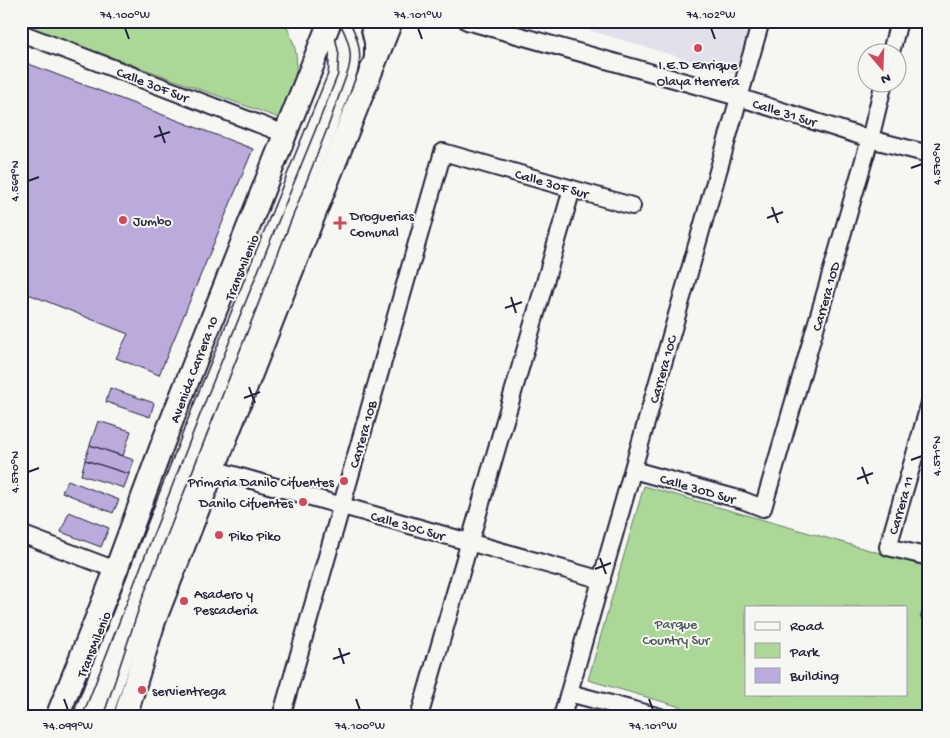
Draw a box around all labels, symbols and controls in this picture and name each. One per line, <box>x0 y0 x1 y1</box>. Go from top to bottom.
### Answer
text: 74.100°W <box>99 9 150 23</box>
text: 74.101°W <box>393 9 442 23</box>
text: 74.102°W <box>686 9 735 23</box>
marker: I.E.D Enrique Olaya Herrera <box>692 42 704 54</box>
north arrow <box>858 42 908 92</box>
place label: I.E.D Enrique Olaya Herrera <box>657 58 740 91</box>
street label: Calle 30F Sur <box>114 65 191 108</box>
text: N <box>878 68 893 87</box>
street label: Calle 31 Sur <box>750 97 819 133</box>
text: 4.570°N <box>931 143 945 185</box>
text: 4.569°N <box>9 160 23 202</box>
street label: Calle 30F Sur <box>513 167 591 204</box>
place label: Droguerias Comunal <box>349 209 415 242</box>
marker: Jumbo <box>117 214 129 226</box>
place label: Jumbo <box>133 214 172 231</box>
marker: Droguerias Comunal <box>334 217 346 229</box>
street label: TransMilenio <box>222 232 264 304</box>
street label: Carrera 10D <box>809 259 846 333</box>
street label: Avenida Carrera 10 <box>167 314 223 426</box>
street label: Carrera 10C <box>647 332 683 406</box>
street label: Carrera 10B <box>347 398 382 470</box>
text: 4.571°N <box>931 436 945 476</box>
text: 4.570°N <box>9 451 23 493</box>
street label: Calle 30D Sur <box>658 472 738 510</box>
place label: Primaria Danilo Cifuentes <box>187 475 335 492</box>
marker: Primaria Danilo Cifuentes <box>338 475 350 487</box>
street label: Carrera 11 <box>886 475 919 537</box>
place label: Danilo Cifuentes <box>198 496 294 513</box>
marker: Danilo Cifuentes <box>297 496 309 508</box>
street label: Calle 30C Sur <box>368 509 447 546</box>
marker: Piko Piko <box>213 529 225 541</box>
place label: Piko Piko <box>228 529 281 546</box>
place label: Asadero y Pescaderia <box>193 587 259 620</box>
marker: Asadero y Pescaderia <box>178 595 190 607</box>
legend <box>745 606 908 696</box>
street label: TransMilenio <box>74 609 116 681</box>
park label: Parque Country Sur <box>643 617 711 650</box>
text: Road <box>790 618 824 636</box>
text: Park <box>789 644 820 662</box>
text: Building <box>789 668 839 686</box>
marker: servientrega <box>136 684 148 696</box>
place label: servientrega <box>152 684 227 701</box>
text: 74.099°W <box>42 720 93 734</box>
text: 74.100°W <box>334 720 385 734</box>
text: 74.101°W <box>628 720 677 734</box>

